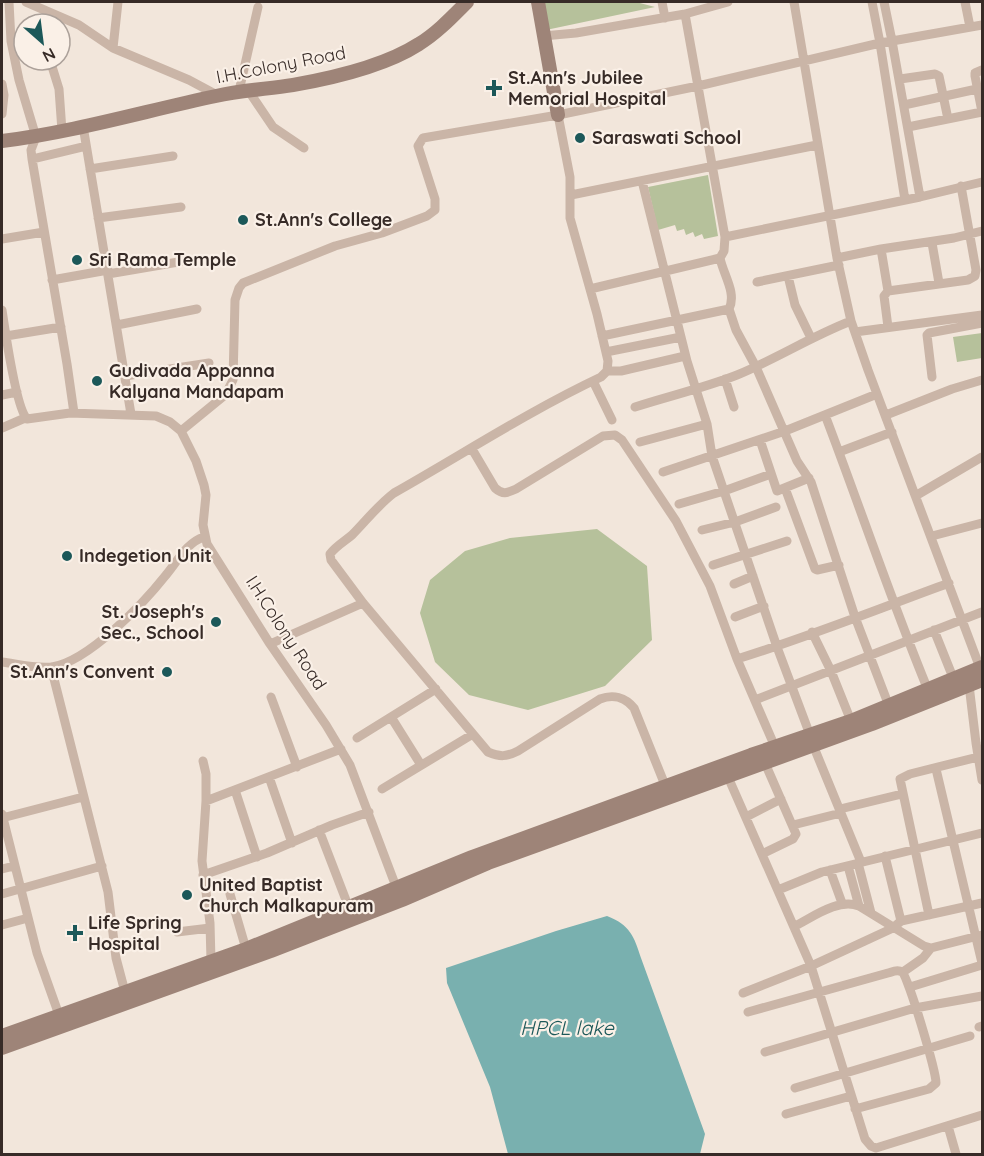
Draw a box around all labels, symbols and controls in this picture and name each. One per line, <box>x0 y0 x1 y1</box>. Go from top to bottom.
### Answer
north arrow <box>12 12 72 72</box>
street label: I.H.Colony Road <box>214 41 348 88</box>
text: N <box>39 44 59 67</box>
place label: St.Ann's Jubilee Memorial Hospital <box>508 66 666 110</box>
marker: St.Ann's Jubilee Memorial Hospital <box>485 79 503 97</box>
place label: Saraswati School <box>592 126 741 149</box>
marker: Saraswati School <box>573 131 587 145</box>
place label: St.Ann's College <box>255 208 392 231</box>
marker: St.Ann's College <box>236 213 250 227</box>
place label: Sri Rama Temple <box>89 248 236 271</box>
marker: Sri Rama Temple <box>70 253 84 267</box>
place label: Gudivada Appanna Kalyana Mandapam <box>109 359 284 403</box>
marker: Gudivada Appanna Kalyana Mandapam <box>90 374 104 388</box>
place label: Indegetion Unit <box>79 544 212 567</box>
marker: Indegetion Unit <box>60 549 74 563</box>
street label: I.H.Colony Road <box>241 571 332 694</box>
place label: St. Joseph's Sec., School <box>101 600 204 644</box>
marker: St. Joseph's Sec., School <box>209 615 223 629</box>
place label: St.Ann's Convent <box>10 660 155 683</box>
marker: St.Ann's Convent <box>160 665 174 679</box>
place label: United Baptist Church Malkapuram <box>199 873 374 917</box>
marker: United Baptist Church Malkapuram <box>180 888 194 902</box>
place label: Life Spring Hospital <box>88 911 182 955</box>
marker: Life Spring Hospital <box>66 924 84 942</box>
water label: HPCL lake <box>520 1015 615 1040</box>

